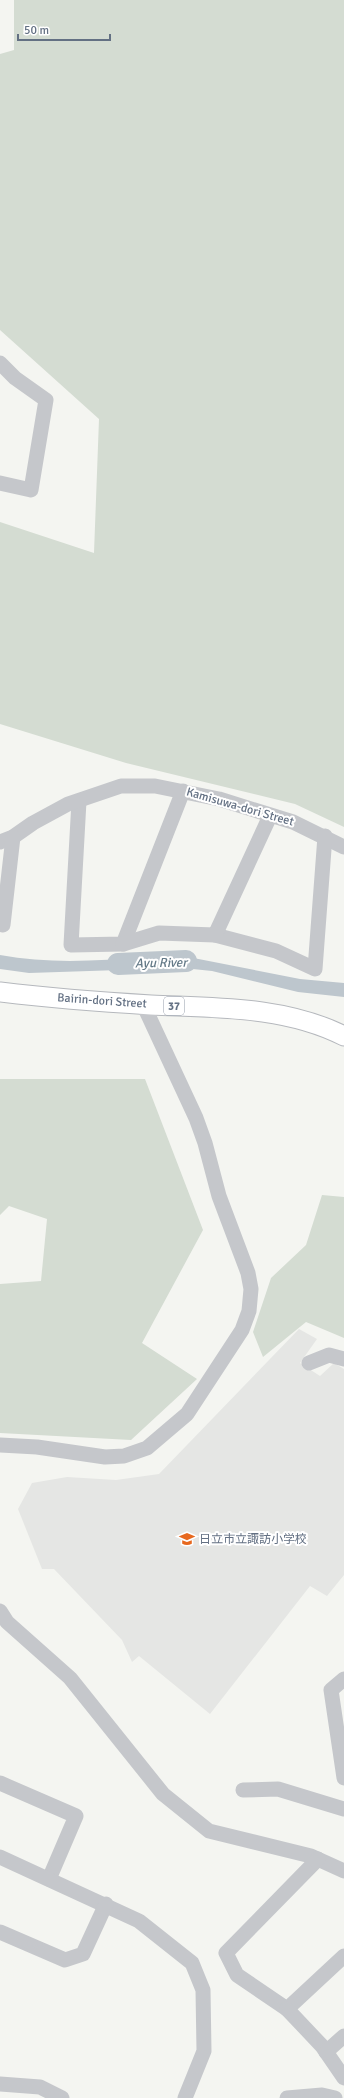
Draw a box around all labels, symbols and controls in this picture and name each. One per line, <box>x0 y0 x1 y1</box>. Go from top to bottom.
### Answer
scale bar <box>18 16 110 42</box>
text: 50 m <box>24 23 49 38</box>
street label: Kamisuwa-dori Street <box>185 784 295 830</box>
water label: Ayu River <box>135 955 189 971</box>
street label: Bairin-dori Street <box>57 990 147 1012</box>
road number: 37 <box>164 997 184 1015</box>
school or university icon: 日立市立諏訪小学校 <box>178 1530 196 1548</box>
place label: 日立市立諏訪小学校 <box>199 1532 307 1547</box>

